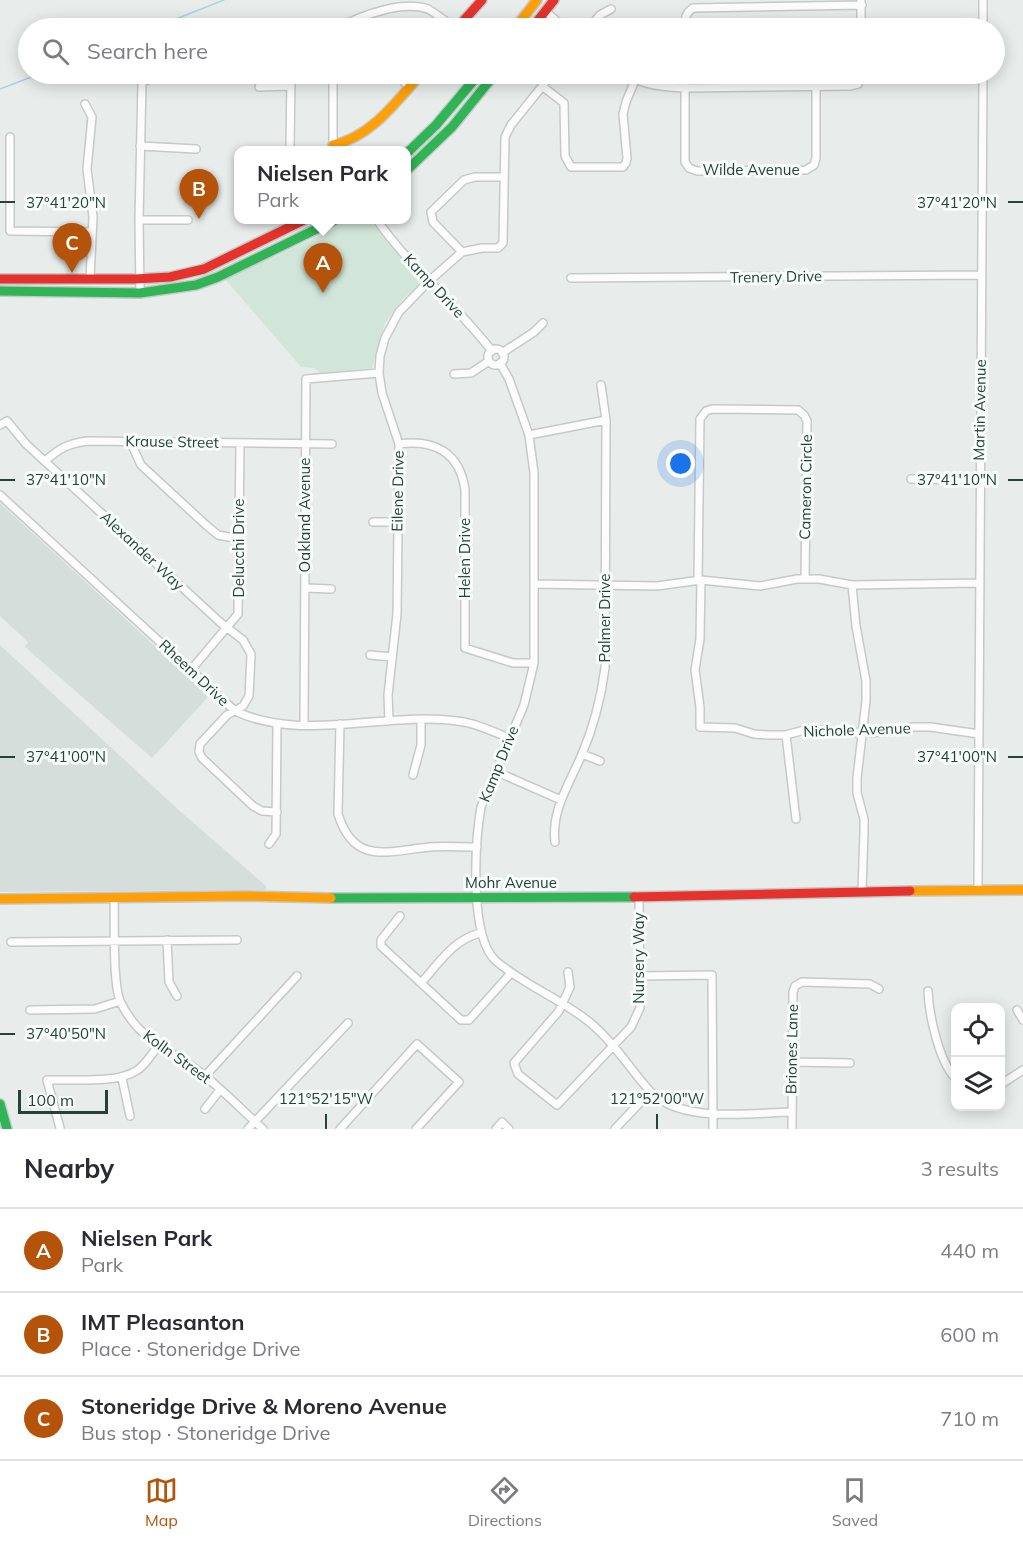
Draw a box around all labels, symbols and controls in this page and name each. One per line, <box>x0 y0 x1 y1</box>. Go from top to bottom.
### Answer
search box <box>18 18 1005 84</box>
icon: search <box>39 35 72 68</box>
text: Search here <box>87 37 208 65</box>
popup <box>234 146 411 224</box>
text: Nielsen Park <box>257 159 388 187</box>
street label: Wilde Avenue <box>702 160 800 179</box>
pin: B <box>180 170 218 219</box>
text: Park <box>257 187 299 212</box>
text: 37°41'20"N <box>26 193 106 212</box>
text: 37°41'20"N <box>917 193 997 212</box>
pin: C <box>52 224 92 273</box>
pin: A <box>304 244 342 293</box>
street label: Kamp Drive <box>400 250 469 322</box>
street label: Trenery Drive <box>730 266 822 287</box>
street label: Martin Avenue <box>969 359 990 461</box>
street label: Krause Street <box>125 431 219 452</box>
street label: Cameron Circle <box>795 434 816 540</box>
your location <box>666 449 695 478</box>
street label: Eilene Drive <box>387 450 408 532</box>
street label: Oakland Avenue <box>295 458 314 572</box>
text: 37°41'10"N <box>26 470 106 489</box>
text: 37°41'10"N <box>917 470 997 489</box>
street label: Delucchi Drive <box>229 499 248 597</box>
street label: Alexander Way <box>96 507 188 594</box>
street label: Helen Drive <box>455 518 474 598</box>
street label: Palmer Drive <box>595 574 614 662</box>
street label: Rheem Drive <box>155 635 233 710</box>
street label: Nichole Avenue <box>803 718 911 741</box>
street label: Kamp Drive <box>475 723 522 805</box>
text: 37°41'00"N <box>26 747 106 766</box>
text: 37°41'00"N <box>917 747 997 766</box>
street label: Mohr Avenue <box>465 873 557 892</box>
street label: Nursery Way <box>629 912 648 1004</box>
map controls <box>951 1003 1005 1111</box>
button: locate <box>951 1003 1005 1057</box>
street label: Briones Lane <box>781 1004 802 1094</box>
text: 37°40'50"N <box>26 1024 106 1043</box>
street label: Kolln Street <box>140 1026 215 1088</box>
button: layers <box>951 1057 1005 1111</box>
scale bar <box>18 1087 108 1114</box>
text: 121°52'15"W <box>279 1089 374 1108</box>
text: 121°52'00"W <box>610 1089 705 1108</box>
text: 100 m <box>27 1090 74 1110</box>
text: Nearby <box>24 1152 114 1185</box>
text: 3 results <box>921 1156 999 1181</box>
text: Nielsen Park <box>81 1224 212 1252</box>
text: A <box>36 1238 51 1263</box>
text: 440 m <box>940 1238 999 1263</box>
text: Park <box>81 1252 123 1277</box>
text: IMT Pleasanton <box>81 1308 245 1336</box>
text: B <box>37 1322 50 1347</box>
text: 600 m <box>940 1322 999 1347</box>
text: Place · Stoneridge Drive <box>81 1336 300 1361</box>
text: Stoneridge Drive & Moreno Avenue <box>81 1392 447 1420</box>
text: C <box>37 1406 50 1431</box>
text: 710 m <box>940 1406 999 1431</box>
text: Bus stop · Stoneridge Drive <box>81 1420 330 1445</box>
tab: Map <box>145 1474 178 1530</box>
tab: Directions <box>468 1474 542 1530</box>
tab: Saved <box>832 1474 878 1530</box>

